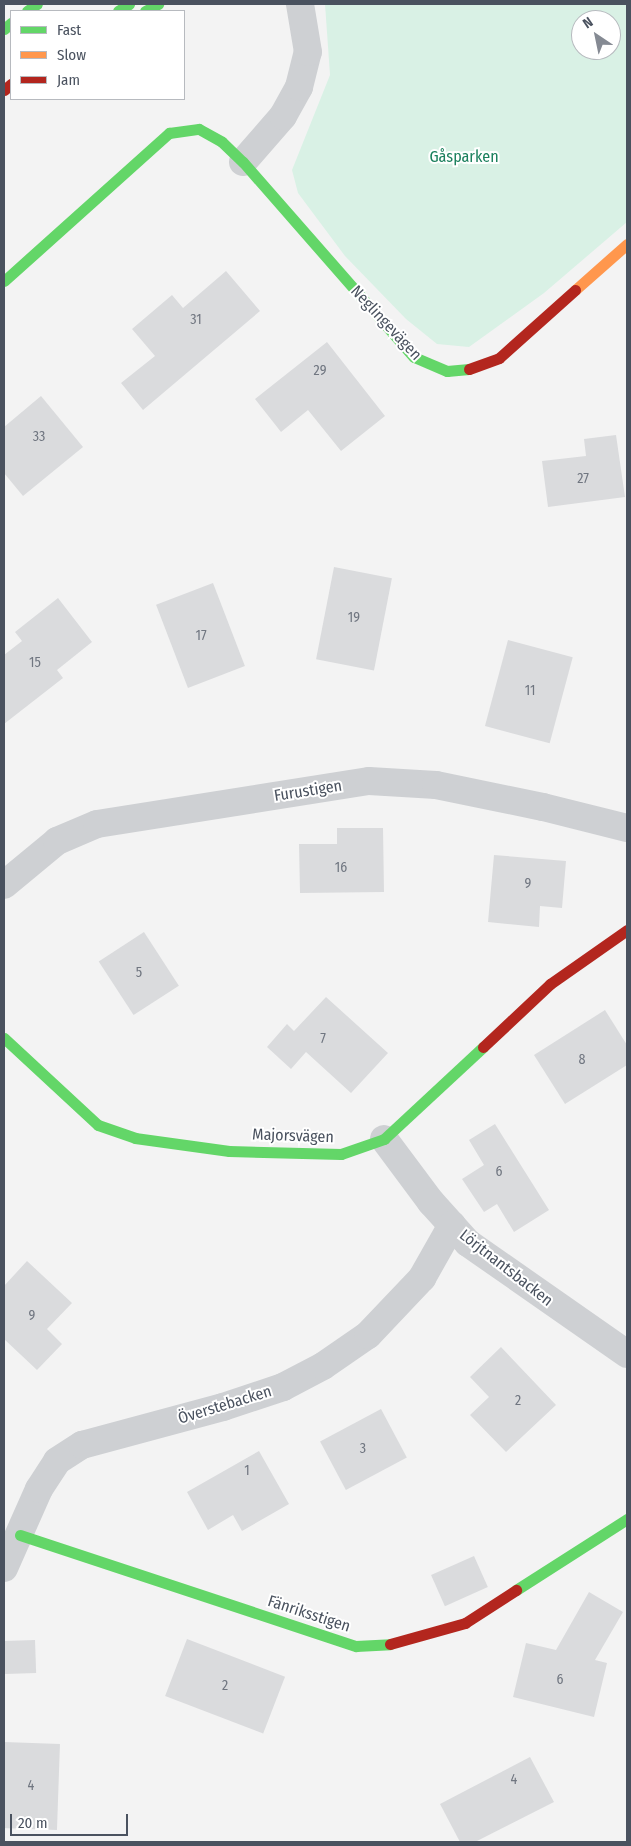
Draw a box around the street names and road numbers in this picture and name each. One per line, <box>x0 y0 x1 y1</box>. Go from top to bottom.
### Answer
street label: Neglingevägen <box>347 282 425 364</box>
street label: Furustigen <box>273 776 343 806</box>
street label: Majorsvägen <box>252 1125 334 1147</box>
street label: Lörjtnantsbacken <box>455 1226 557 1310</box>
street label: Överstebacken <box>176 1382 274 1428</box>
street label: Fänriksstigen <box>265 1592 353 1636</box>

